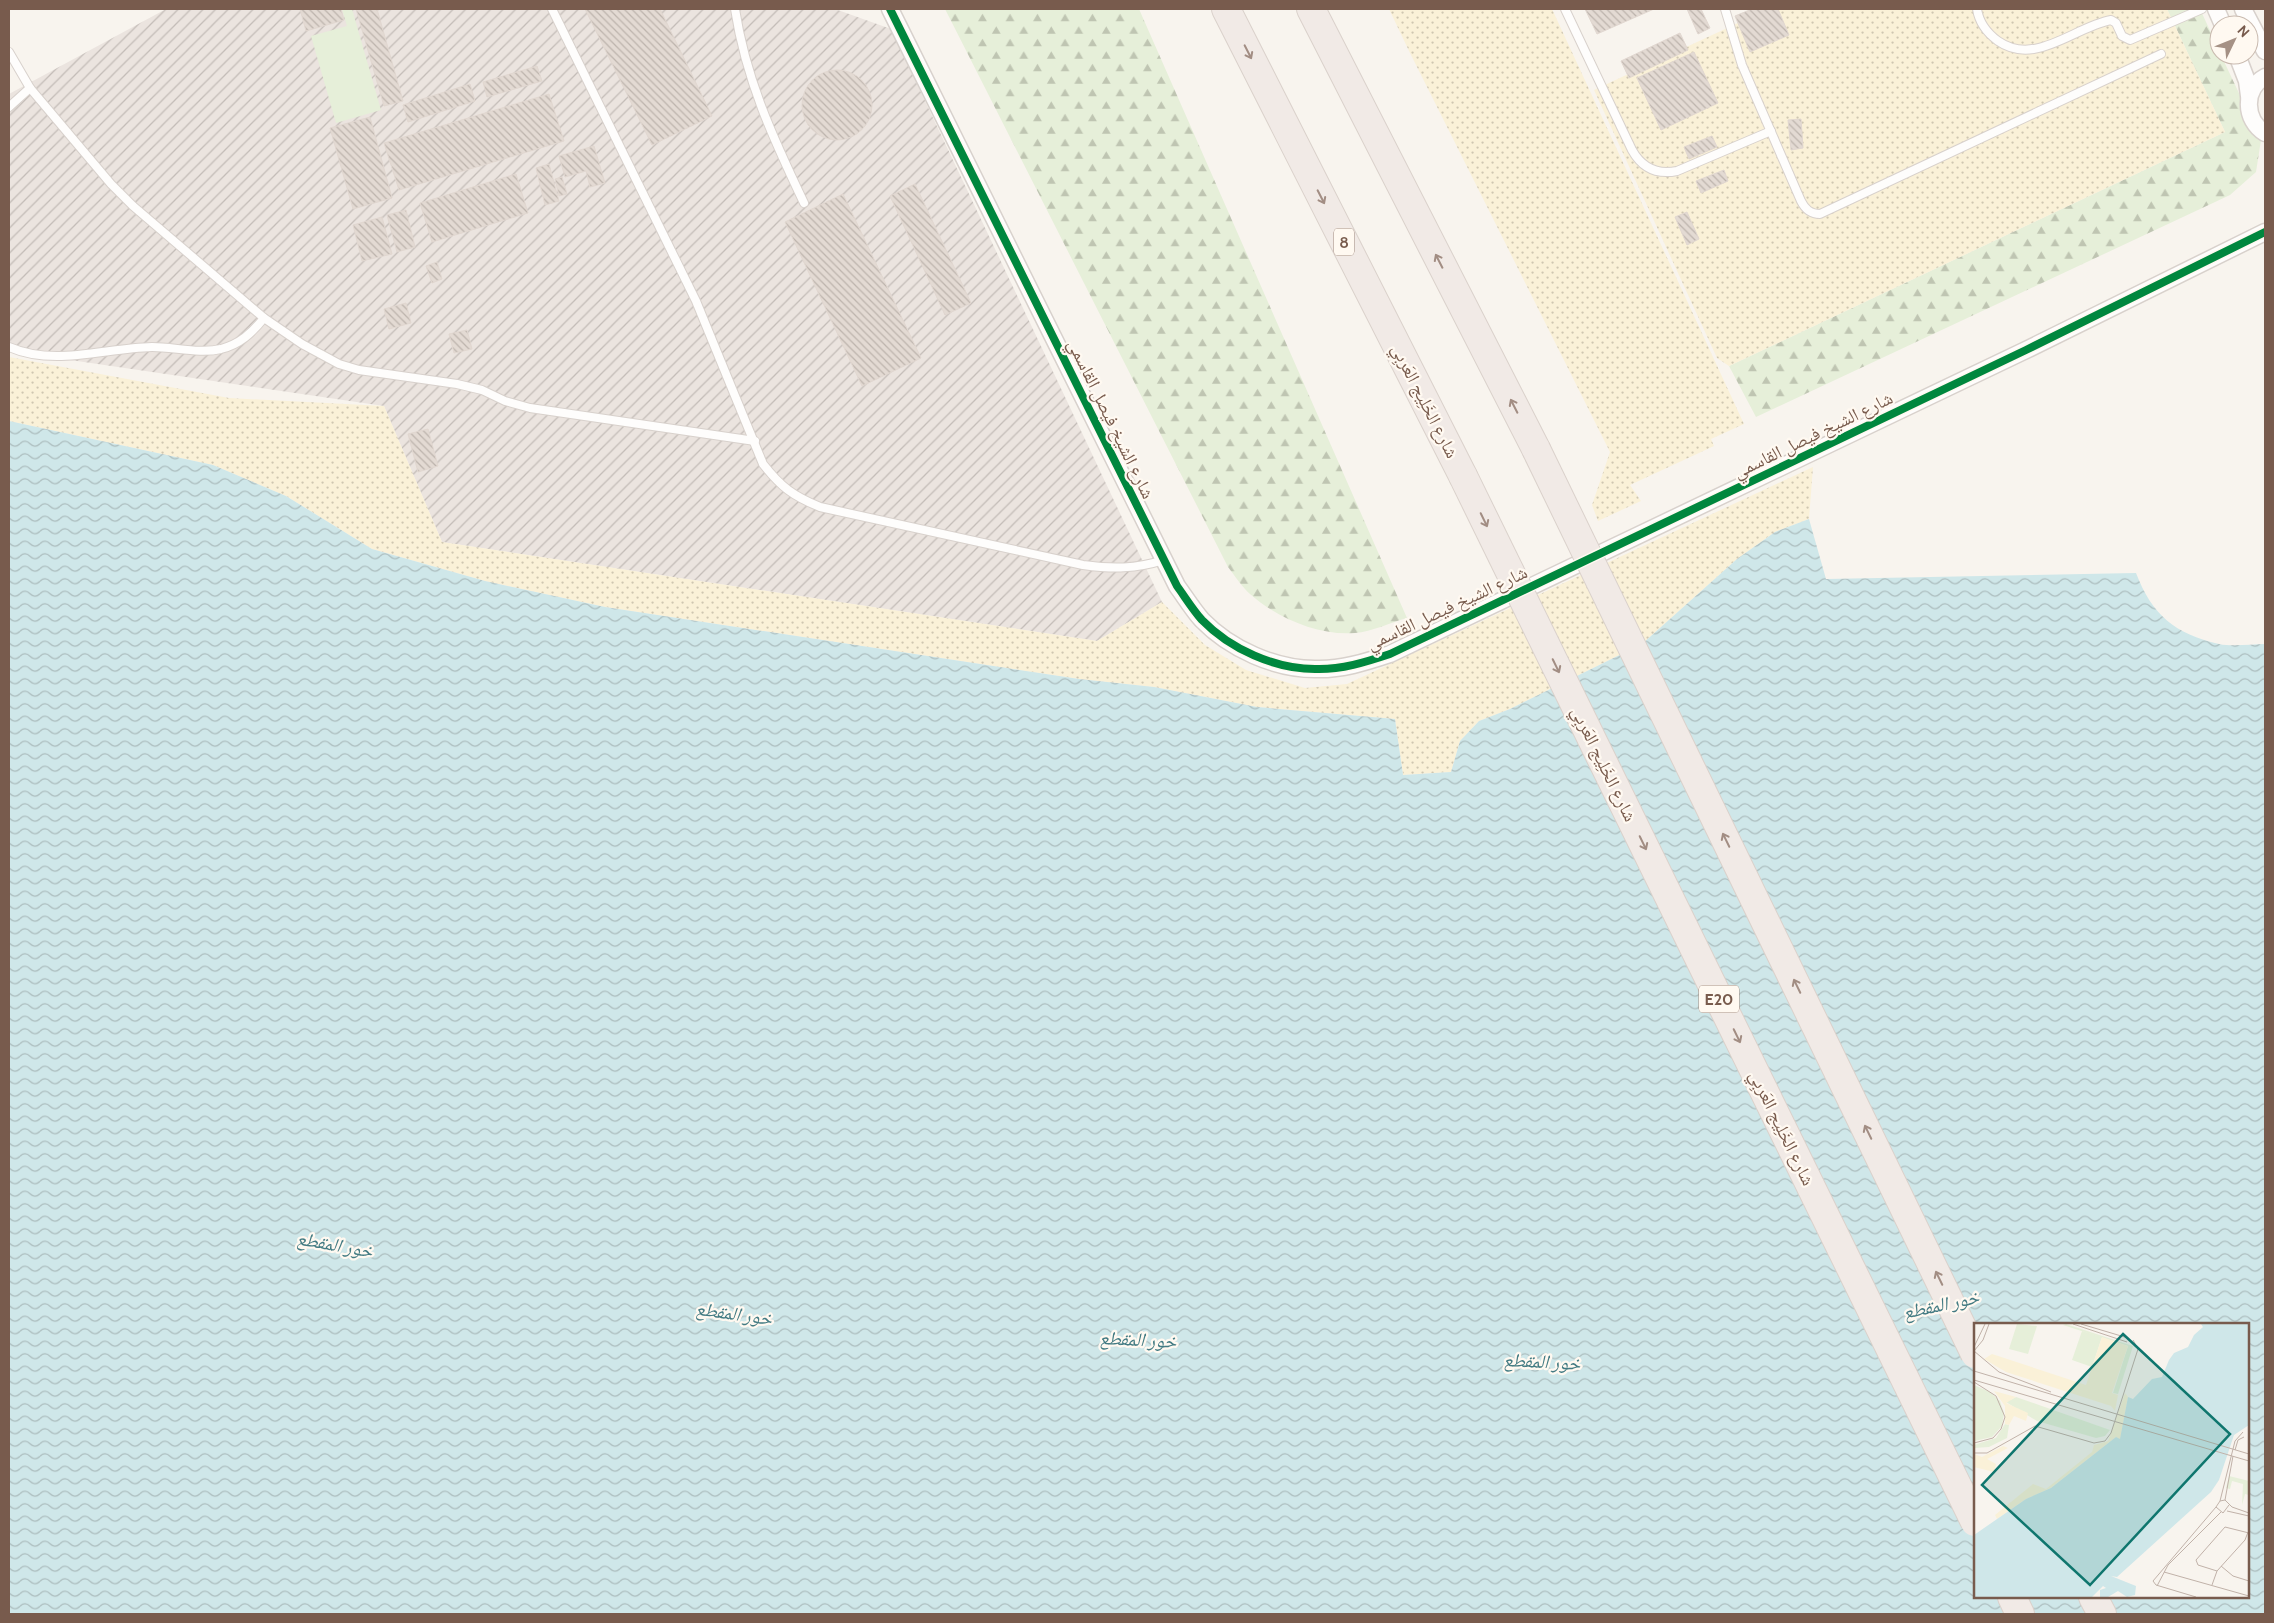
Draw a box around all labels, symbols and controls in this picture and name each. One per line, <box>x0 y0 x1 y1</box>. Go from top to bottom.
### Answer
north arrow <box>2209 15 2259 65</box>
text: N <box>2234 21 2253 41</box>
one-way arrow <box>1244 44 1253 59</box>
one-way arrow <box>1317 189 1327 204</box>
road number: 8 <box>1334 228 1354 256</box>
one-way arrow <box>1434 254 1444 269</box>
street label: شارع الشيخ فيصل القاسمي <box>1060 336 1159 504</box>
street label: شارع الخَلِيج العَربِي <box>1384 340 1463 463</box>
street label: شارع الشيخ فيصل القاسمي <box>1730 387 1898 486</box>
one-way arrow <box>1509 399 1518 414</box>
one-way arrow <box>1480 512 1489 527</box>
street label: شارع الشيخ فيصل القاسمي <box>1363 561 1532 658</box>
one-way arrow <box>1552 658 1561 673</box>
street label: شارع الخَلِيج العَربِي <box>1563 703 1641 827</box>
one-way arrow <box>1721 833 1730 848</box>
one-way arrow <box>1638 835 1648 850</box>
one-way arrow <box>1792 979 1801 994</box>
road number: E20 <box>1699 986 1739 1012</box>
one-way arrow <box>1733 1028 1742 1043</box>
street label: شارع الخَلِيج العَربِي <box>1741 1067 1819 1191</box>
one-way arrow <box>1863 1125 1872 1140</box>
water label: خور المقطع <box>295 1226 376 1264</box>
one-way arrow <box>1934 1271 1943 1286</box>
water label: خور المقطع <box>1901 1285 1982 1325</box>
water label: خور المقطع <box>694 1297 775 1331</box>
inset map <box>1974 1323 2249 1598</box>
water label: خور المقطع <box>1099 1326 1178 1354</box>
water label: خور المقطع <box>1503 1348 1582 1376</box>

